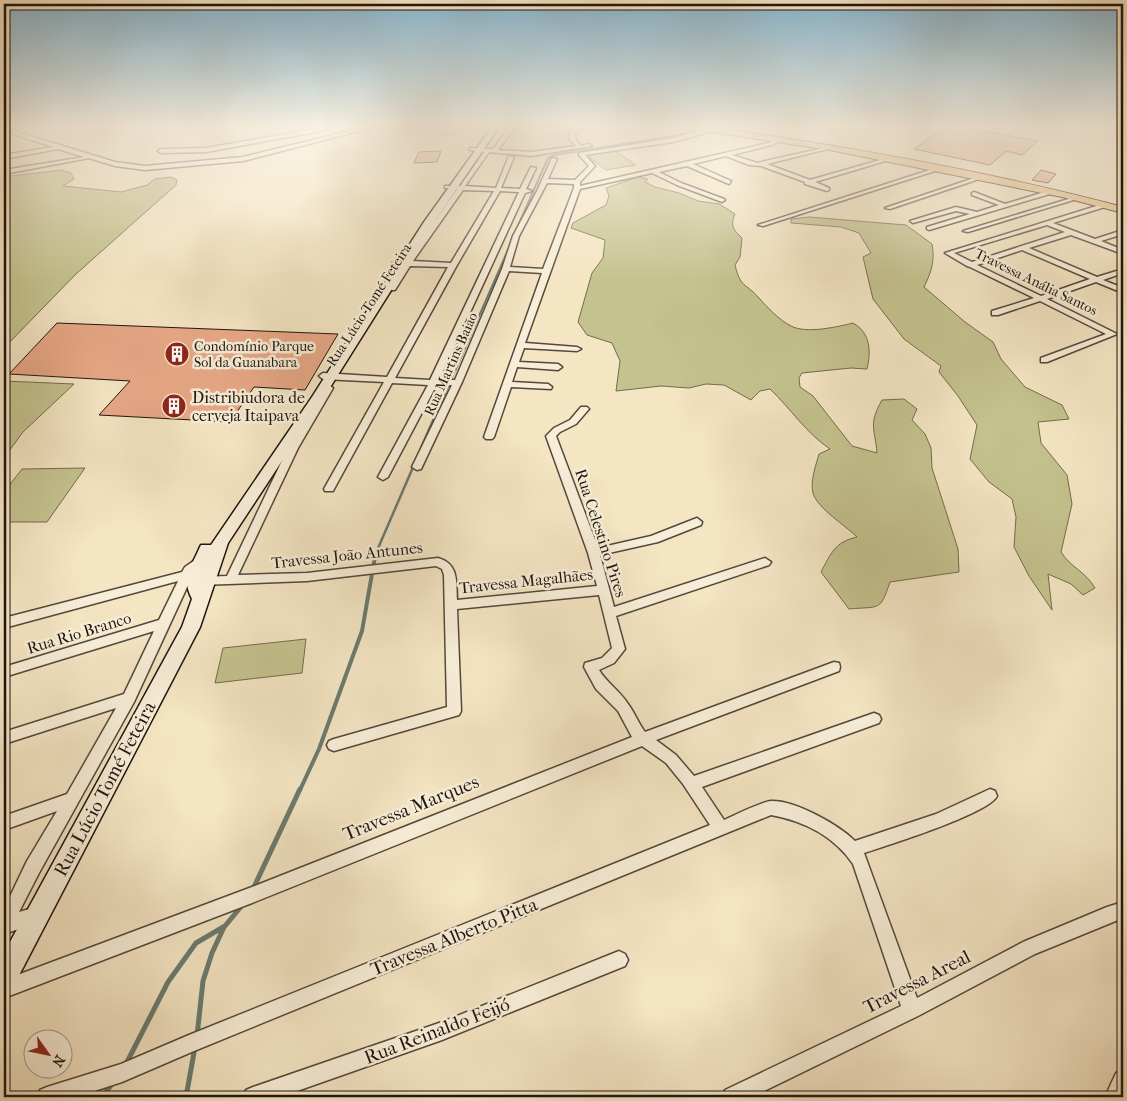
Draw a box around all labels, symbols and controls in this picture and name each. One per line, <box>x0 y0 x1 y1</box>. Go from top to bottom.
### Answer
street label: Rua Lúcio Tomé Feteira <box>323 240 415 370</box>
street label: Travessa Anália Santos <box>972 245 1100 319</box>
street label: Rua Martins Baião <box>421 310 481 418</box>
place label: Condomínio Parque Sol da Guanabara <box>194 338 314 371</box>
building icon: Condomínio Parque Sol da Guanabara <box>164 341 190 367</box>
place label: Distribiudora de cerveja Itaipava <box>192 388 305 425</box>
building icon: Distribiudora de cerveja Itaipava <box>161 393 187 419</box>
street label: Rua Celestino Pires <box>571 466 631 600</box>
street label: Travessa João Antunes <box>270 538 424 572</box>
street label: Travessa Magalhães <box>458 565 594 597</box>
street label: Rua Rio Branco <box>25 608 133 658</box>
street label: Rua Lúcio Tomé Feteira <box>50 698 161 880</box>
street label: Travessa Marques <box>340 771 482 845</box>
street label: Travessa Alberto Pitta <box>367 893 541 981</box>
street label: Travessa Areal <box>860 946 974 1018</box>
street label: Rua Reinaldo Feijó <box>361 993 513 1069</box>
north arrow <box>22 1028 72 1078</box>
text: N <box>48 1052 69 1070</box>

